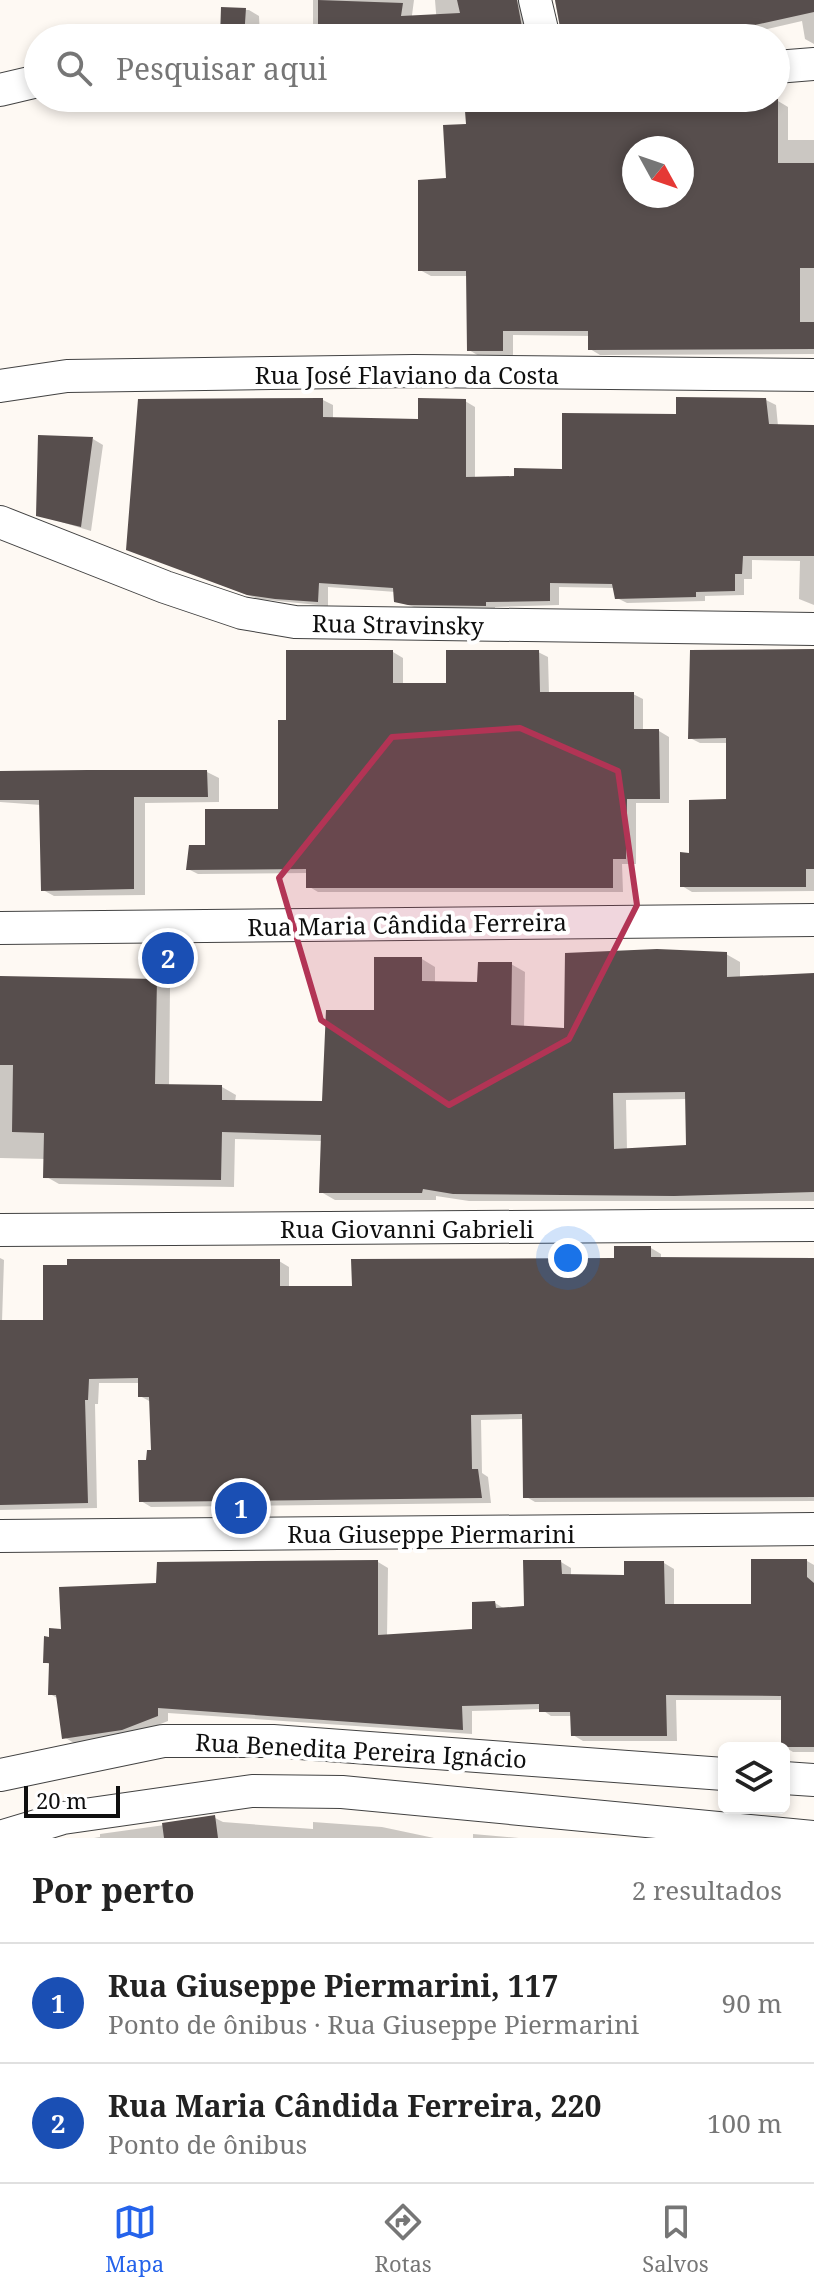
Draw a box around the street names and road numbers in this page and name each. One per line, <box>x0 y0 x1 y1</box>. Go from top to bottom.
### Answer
street label: Rua José Flaviano da Costa <box>255 358 559 391</box>
street label: Rua Stravinsky <box>312 606 485 642</box>
street label: Rua Maria Cândida Ferreira <box>247 905 567 943</box>
street label: Rua Giovanni Gabrieli <box>280 1212 534 1245</box>
street label: Rua Giuseppe Piermarini <box>287 1517 575 1550</box>
street label: Rua Benedita Pereira Ignácio <box>194 1725 528 1775</box>

